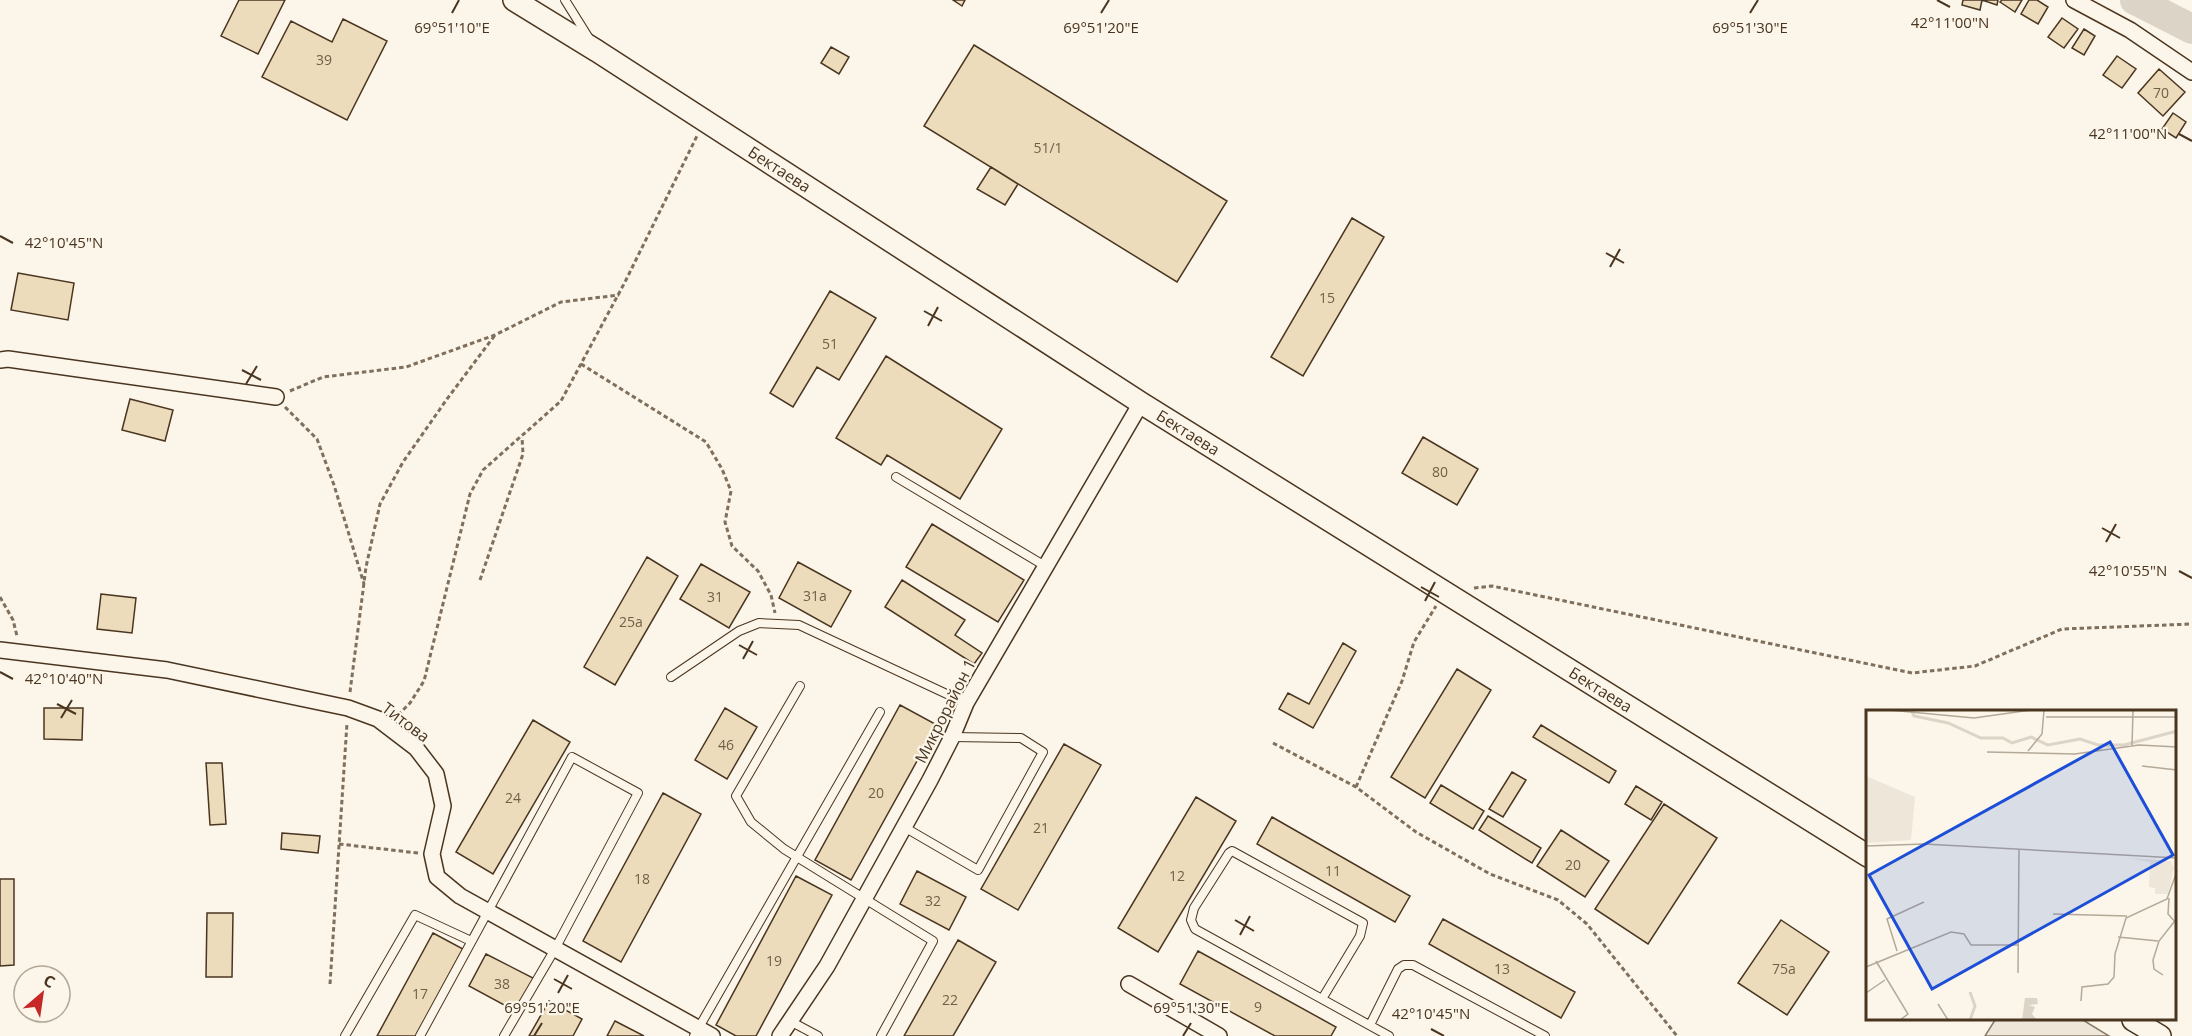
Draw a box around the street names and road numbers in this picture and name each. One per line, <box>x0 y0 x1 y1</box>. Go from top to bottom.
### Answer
street label: Бектаева <box>744 141 815 198</box>
street label: Бектаева <box>1152 404 1224 460</box>
street label: Микрорайон 1 <box>909 655 981 767</box>
street label: Бектаева <box>1565 661 1636 717</box>
street label: Титова <box>378 697 434 747</box>

